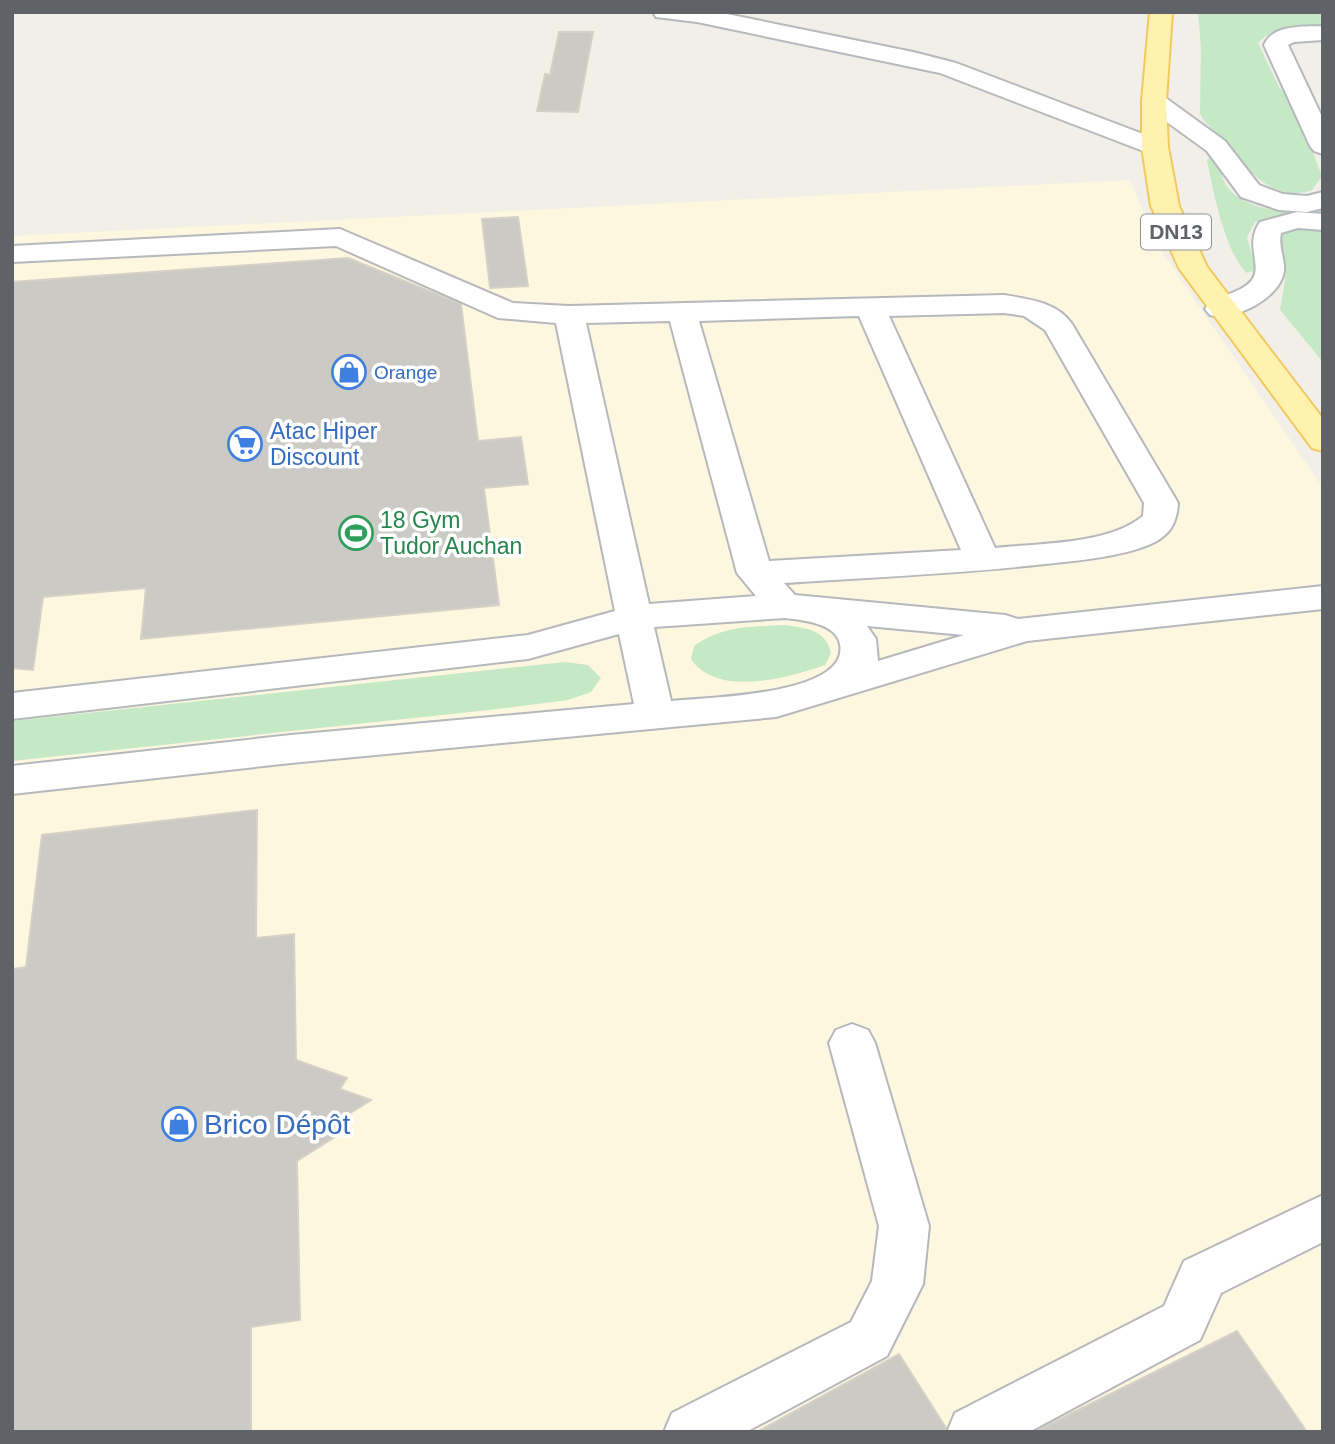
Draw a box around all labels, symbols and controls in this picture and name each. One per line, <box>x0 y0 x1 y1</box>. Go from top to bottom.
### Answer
road number: DN13 <box>1141 215 1211 250</box>
shop icon: Orange <box>330 353 368 391</box>
place label: Orange <box>374 362 437 383</box>
place label: Atac Hiper Discount <box>270 418 378 470</box>
supermarket icon: Atac Hiper Discount <box>226 425 264 463</box>
place label: 18 Gym Tudor Auchan <box>380 507 522 559</box>
sports icon: 18 Gym Tudor Auchan <box>337 514 375 552</box>
shop icon: Brico Dépôt <box>160 1105 198 1143</box>
place label: Brico Dépôt <box>204 1109 351 1140</box>

